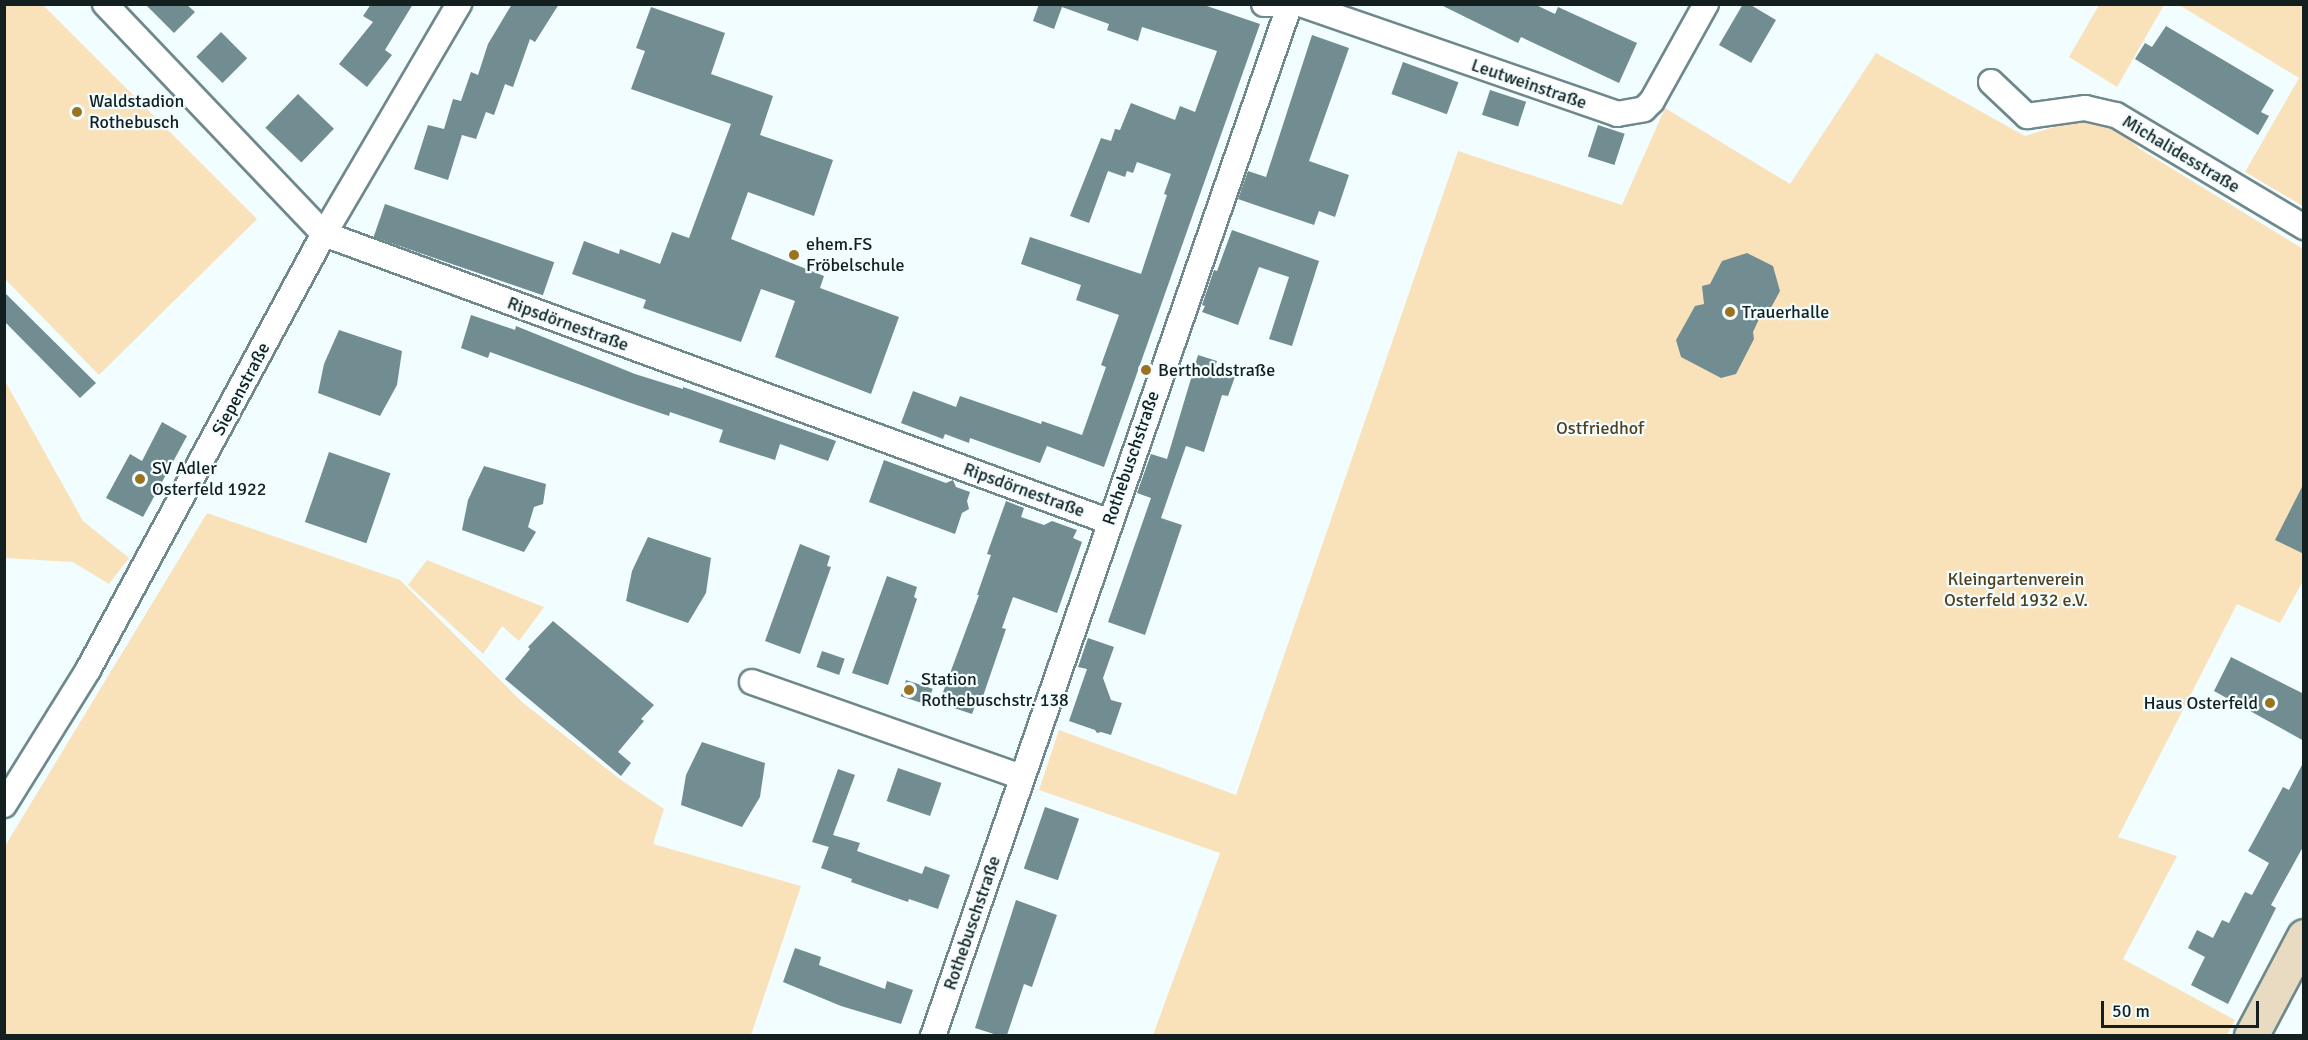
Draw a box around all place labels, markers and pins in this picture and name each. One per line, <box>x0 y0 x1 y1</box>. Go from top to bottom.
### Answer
place label: Waldstadion Rothebusch <box>89 91 184 134</box>
marker: Waldstadion Rothebusch <box>70 105 84 119</box>
place label: ehem.FS Fröbelschule <box>806 234 905 276</box>
marker: ehem.FS Fröbelschule <box>787 248 801 262</box>
place label: Trauerhalle <box>1742 301 1829 323</box>
marker: Trauerhalle <box>1723 305 1737 319</box>
place label: Bertholdstraße <box>1158 359 1275 381</box>
marker: Bertholdstraße <box>1139 363 1153 377</box>
place label: SV Adler Osterfeld 1922 <box>152 458 266 500</box>
marker: SV Adler Osterfeld 1922 <box>133 472 147 486</box>
place label: Station Rothebuschstr. 138 <box>921 669 1069 712</box>
marker: Station Rothebuschstr. 138 <box>902 683 916 697</box>
place label: Haus Osterfeld <box>2143 692 2258 714</box>
marker: Haus Osterfeld <box>2263 696 2277 710</box>

